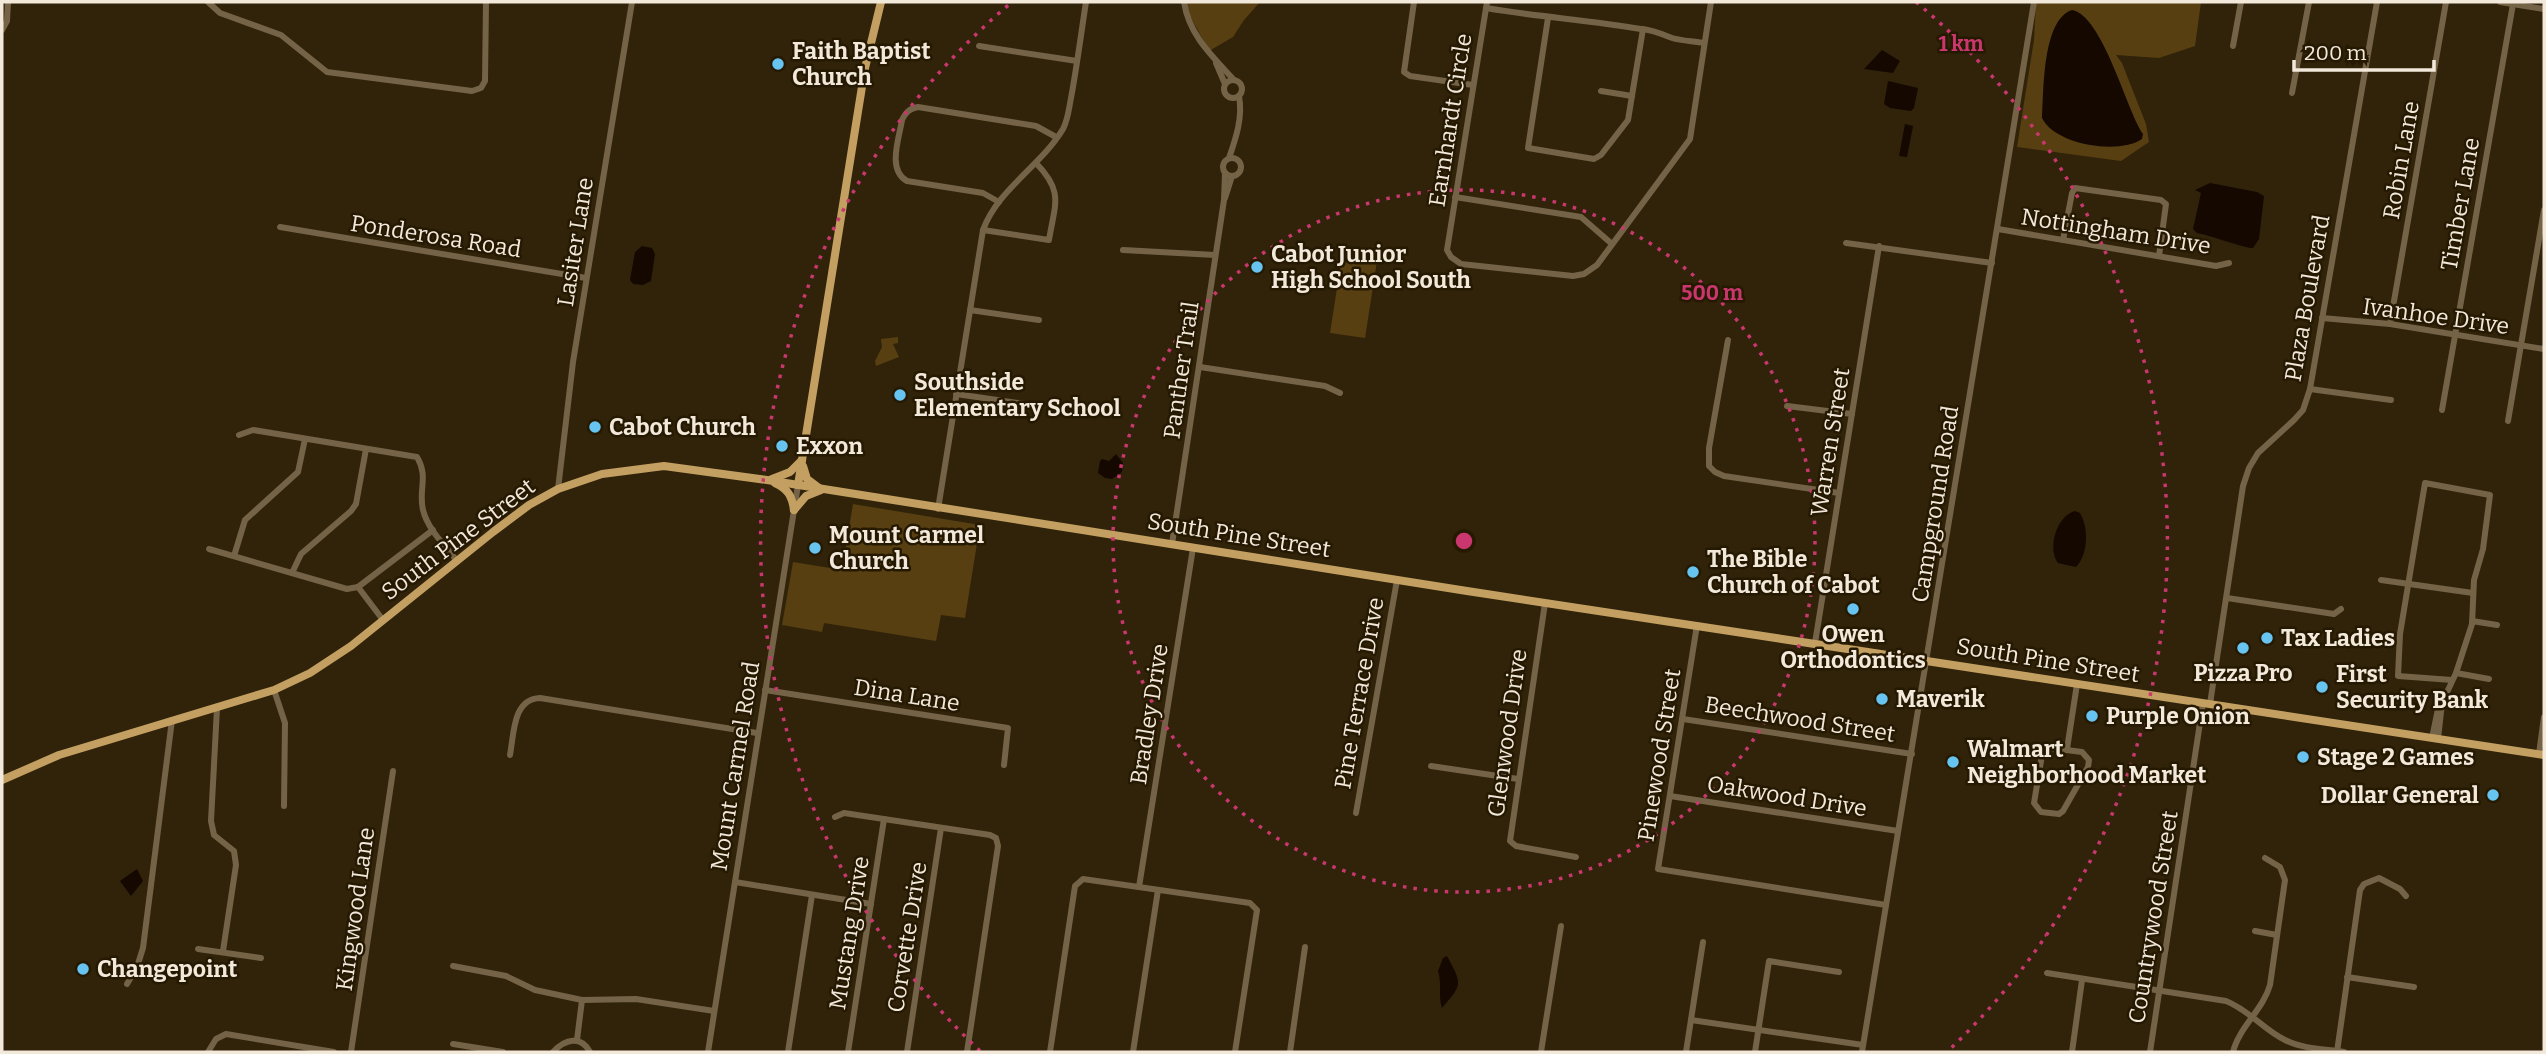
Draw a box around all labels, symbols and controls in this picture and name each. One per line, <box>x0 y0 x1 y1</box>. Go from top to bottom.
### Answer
scale bar <box>2294 28 2434 72</box>
street label: Earnhardt Circle <box>1422 31 1478 209</box>
text: 1 km <box>1938 31 1984 57</box>
place label: Faith Baptist Church <box>792 37 930 91</box>
text: 200 m <box>2304 40 2367 66</box>
marker: Faith Baptist Church <box>770 56 786 72</box>
street label: Robin Lane <box>2377 99 2425 221</box>
street label: Timber Lane <box>2435 135 2485 273</box>
street label: Lasiter Lane <box>551 175 599 309</box>
street label: Nottingham Drive <box>2019 202 2213 260</box>
street label: Ponderosa Road <box>349 209 524 263</box>
street label: Plaza Boulevard <box>2279 212 2336 384</box>
place label: Cabot Junior High School South <box>1271 240 1471 294</box>
marker: Cabot Junior High School South <box>1249 259 1265 275</box>
text: 500 m <box>1681 280 1743 306</box>
street label: Ivanhoe Drive <box>2361 292 2511 340</box>
street label: Panther Trail <box>1158 299 1205 440</box>
street label: Warren Street <box>1804 366 1856 518</box>
place label: Southside Elementary School <box>914 368 1121 422</box>
marker: Southside Elementary School <box>892 387 908 403</box>
street label: Campground Road <box>1906 403 1964 605</box>
place label: Cabot Church <box>609 413 756 441</box>
marker: Cabot Church <box>587 419 603 435</box>
place label: Exxon <box>796 432 863 460</box>
marker: Exxon <box>774 438 790 454</box>
street label: South Pine Street <box>376 472 540 606</box>
street label: South Pine Street <box>1145 507 1333 563</box>
place label: Mount Carmel Church <box>829 521 984 575</box>
centre of rings <box>1452 529 1476 553</box>
marker: Mount Carmel Church <box>807 540 823 556</box>
place label: The Bible Church of Cabot <box>1707 545 1880 599</box>
marker: The Bible Church of Cabot <box>1685 564 1701 580</box>
street label: Pine Terrace Drive <box>1328 595 1390 791</box>
marker: Owen Orthodontics <box>1845 601 1861 617</box>
place label: Owen Orthodontics <box>1780 620 1926 674</box>
place label: Tax Ladies <box>2281 624 2395 652</box>
marker: Tax Ladies <box>2259 630 2275 646</box>
street label: South Pine Street <box>1954 632 2142 688</box>
marker: Pizza Pro <box>2235 640 2251 656</box>
street label: Bradley Drive <box>1124 642 1174 786</box>
street label: Glenwood Drive <box>1481 647 1533 819</box>
street label: Mount Carmel Road <box>705 659 765 873</box>
place label: Pizza Pro <box>2193 659 2293 687</box>
place label: First Security Bank <box>2336 660 2489 714</box>
street label: Pinewood Street <box>1632 667 1686 843</box>
street label: Dina Lane <box>852 673 962 717</box>
marker: First Security Bank <box>2314 679 2330 695</box>
place label: Maverik <box>1896 685 1985 713</box>
street label: Beechwood Street <box>1703 690 1897 748</box>
marker: Maverik <box>1874 691 1890 707</box>
place label: Purple Onion <box>2106 702 2250 730</box>
marker: Purple Onion <box>2084 708 2100 724</box>
place label: Walmart Neighborhood Market <box>1967 735 2206 789</box>
place label: Stage 2 Games <box>2317 743 2474 771</box>
marker: Stage 2 Games <box>2295 749 2311 765</box>
marker: Walmart Neighborhood Market <box>1945 754 1961 770</box>
street label: Oakwood Drive <box>1705 770 1869 822</box>
place label: Dollar General <box>2321 781 2479 809</box>
marker: Dollar General <box>2485 787 2501 803</box>
street label: Countrywood Street <box>2122 809 2184 1025</box>
street label: Kingwood Lane <box>330 825 380 993</box>
street label: Mustang Drive <box>823 854 875 1012</box>
street label: Corvette Drive <box>881 860 933 1014</box>
place label: Changepoint <box>97 955 237 983</box>
marker: Changepoint <box>75 961 91 977</box>

